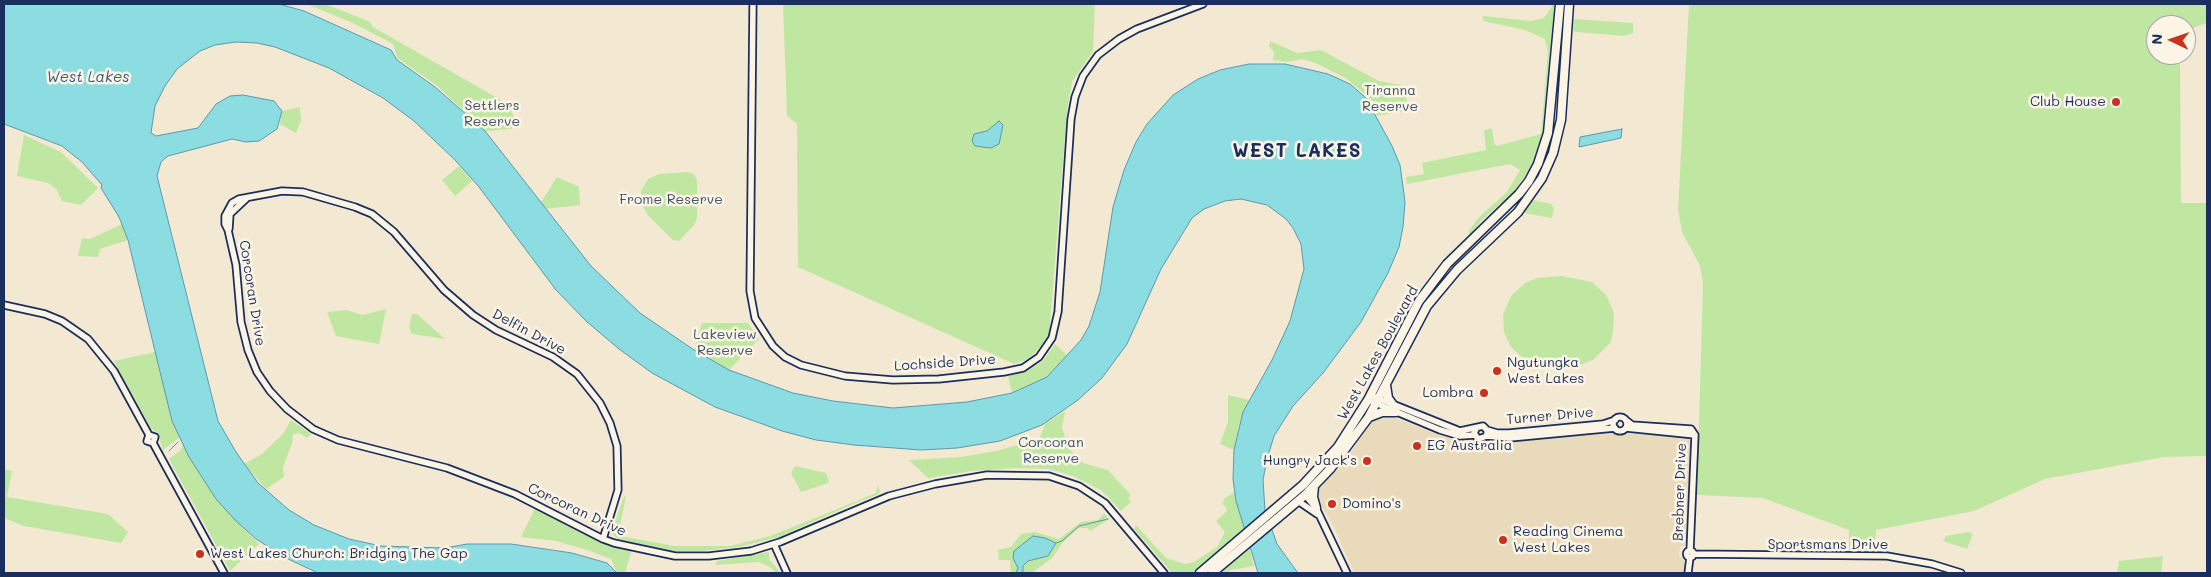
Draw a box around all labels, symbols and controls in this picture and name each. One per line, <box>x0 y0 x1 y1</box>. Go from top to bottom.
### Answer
north arrow <box>2146 15 2196 65</box>
text: N <box>2147 33 2166 45</box>
water label: West Lakes <box>47 68 129 86</box>
park label: Tiranna Reserve <box>1362 83 1418 115</box>
place label: Club House <box>2030 94 2106 110</box>
marker: Club House <box>2110 96 2122 108</box>
park label: Settlers Reserve <box>464 98 520 130</box>
district label: WEST LAKES <box>1231 140 1363 162</box>
park label: Frome Reserve <box>619 192 723 208</box>
street label: Corcoran Drive <box>235 239 269 347</box>
street label: West Lakes Boulevard <box>1334 283 1422 423</box>
street label: Delfin Drive <box>489 306 569 358</box>
park label: Lakeview Reserve <box>693 327 757 360</box>
street label: Lochside Drive <box>894 351 996 375</box>
place label: Ngutungka West Lakes <box>1507 355 1584 388</box>
marker: Ngutungka West Lakes <box>1491 365 1503 377</box>
place label: Lombra <box>1423 385 1474 401</box>
marker: Lombra <box>1478 387 1490 399</box>
street label: Turner Drive <box>1506 404 1594 428</box>
park label: Corcoran Reserve <box>1018 435 1084 468</box>
place label: EG Australia <box>1427 438 1512 454</box>
marker: EG Australia <box>1411 440 1423 452</box>
street label: Brebner Drive <box>1670 443 1690 541</box>
place label: Hungry Jack's <box>1263 453 1357 469</box>
marker: Hungry Jack's <box>1361 455 1373 467</box>
street label: Corcoran Drive <box>525 480 629 540</box>
place label: Domino's <box>1342 496 1401 512</box>
marker: Domino's <box>1326 498 1338 510</box>
place label: Reading Cinema West Lakes <box>1513 524 1623 556</box>
marker: Reading Cinema West Lakes <box>1497 534 1509 546</box>
street label: Sportsmans Drive <box>1768 537 1888 553</box>
place label: West Lakes Church: Bridging The Gap <box>210 546 468 562</box>
marker: West Lakes Church: Bridging The Gap <box>194 548 206 560</box>

